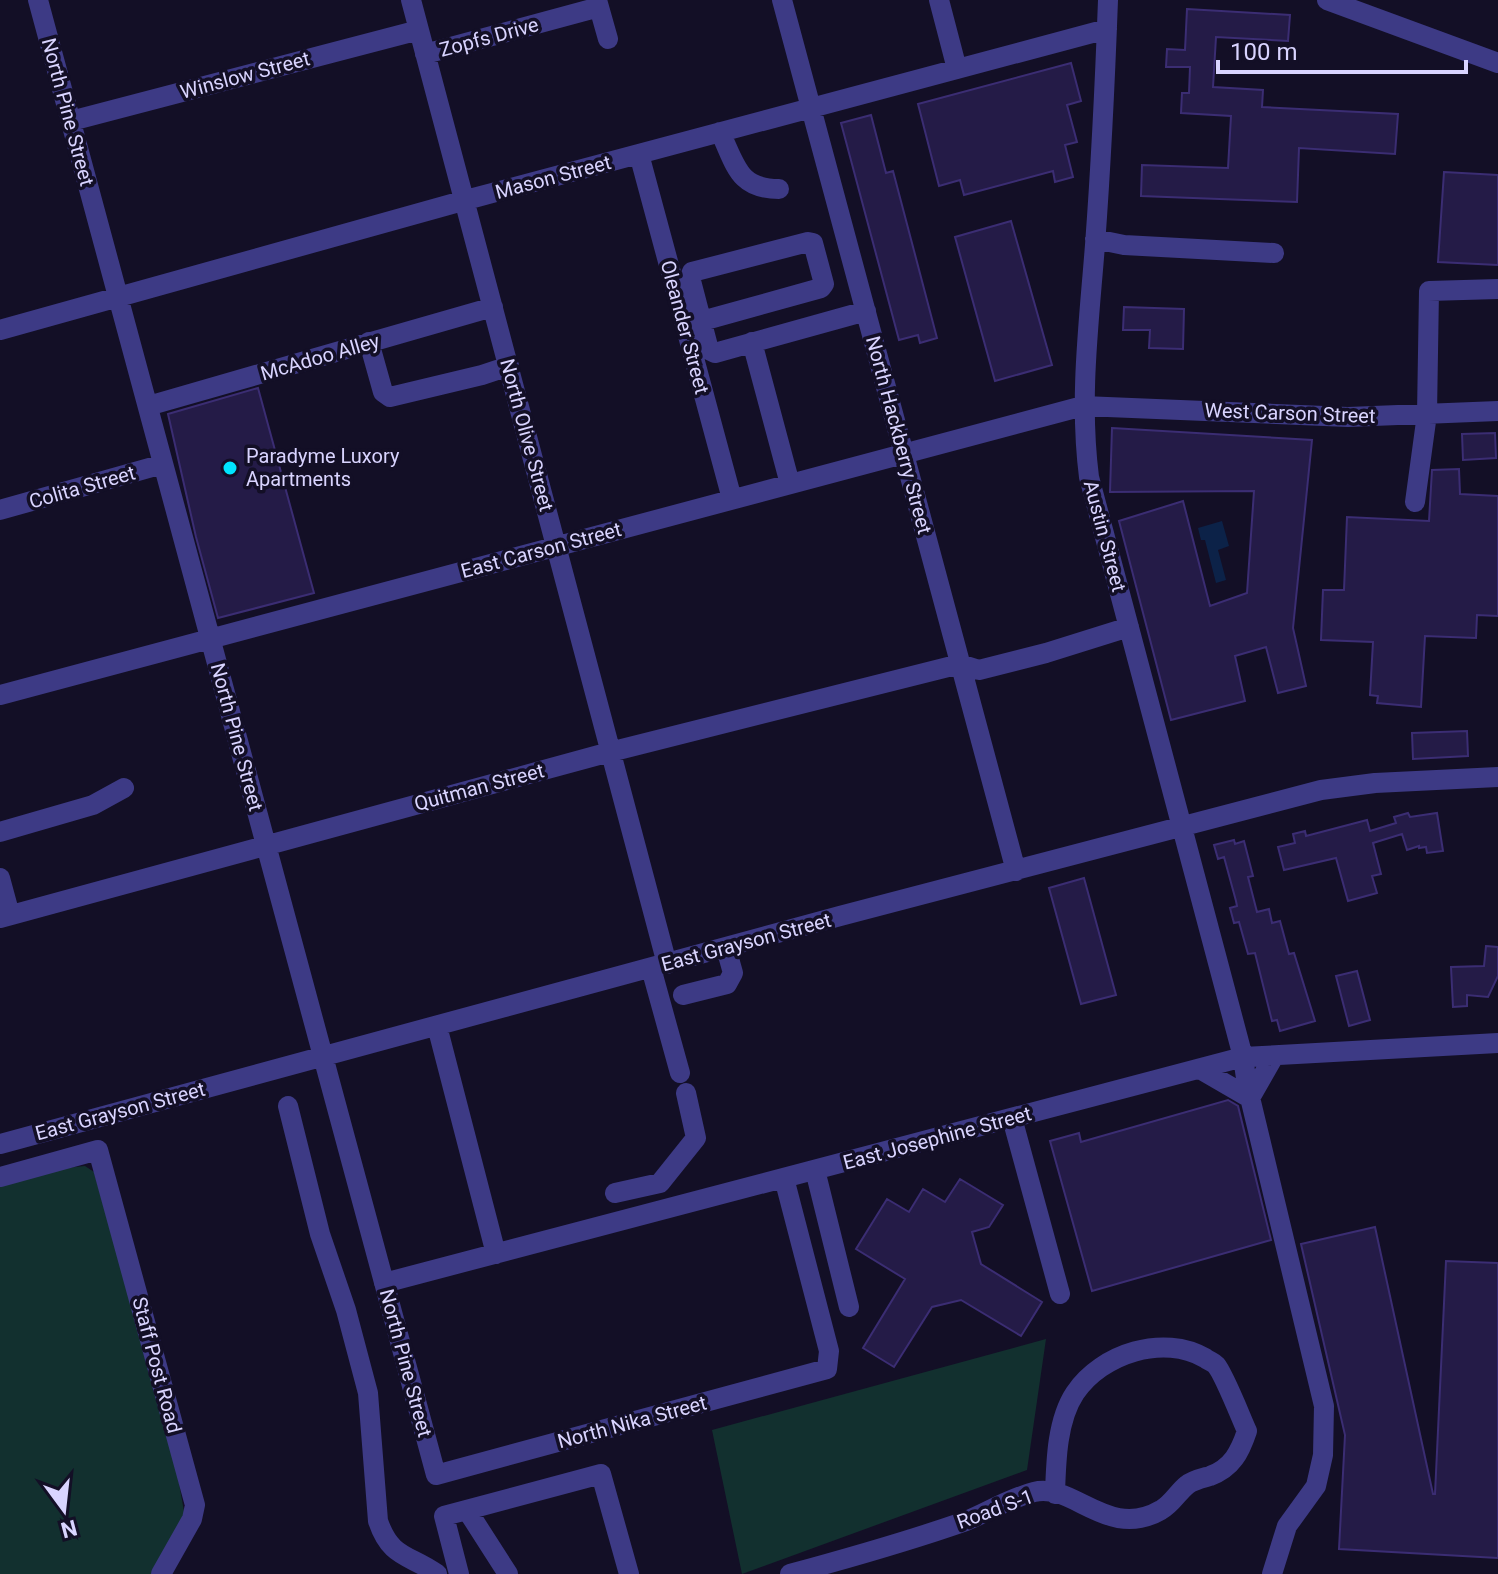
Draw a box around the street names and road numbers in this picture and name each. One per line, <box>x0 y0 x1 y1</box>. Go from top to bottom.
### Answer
street label: Zopfs Drive <box>437 12 541 62</box>
street label: North Pine Street <box>37 35 99 189</box>
street label: Winslow Street <box>178 46 312 104</box>
street label: Mason Street <box>492 150 614 204</box>
street label: Oleander Street <box>656 257 714 397</box>
street label: McAdoo Alley <box>258 328 383 385</box>
street label: North Hackberry Street <box>861 333 937 537</box>
street label: North Olive Street <box>495 356 559 514</box>
street label: West Carson Street <box>1204 398 1376 428</box>
street label: Colita Street <box>26 460 138 514</box>
street label: Austin Street <box>1079 478 1131 594</box>
street label: East Carson Street <box>458 517 624 583</box>
street label: North Pine Street <box>206 660 268 814</box>
street label: Quitman Street <box>411 758 547 816</box>
street label: East Grayson Street <box>658 908 834 976</box>
street label: East Grayson Street <box>32 1077 208 1145</box>
street label: East Josephine Street <box>840 1101 1034 1175</box>
street label: North Pine Street <box>375 1286 437 1440</box>
street label: Staff Post Road <box>127 1294 187 1436</box>
street label: North Nika Street <box>555 1391 709 1453</box>
street label: Road S-1 <box>954 1484 1036 1534</box>

